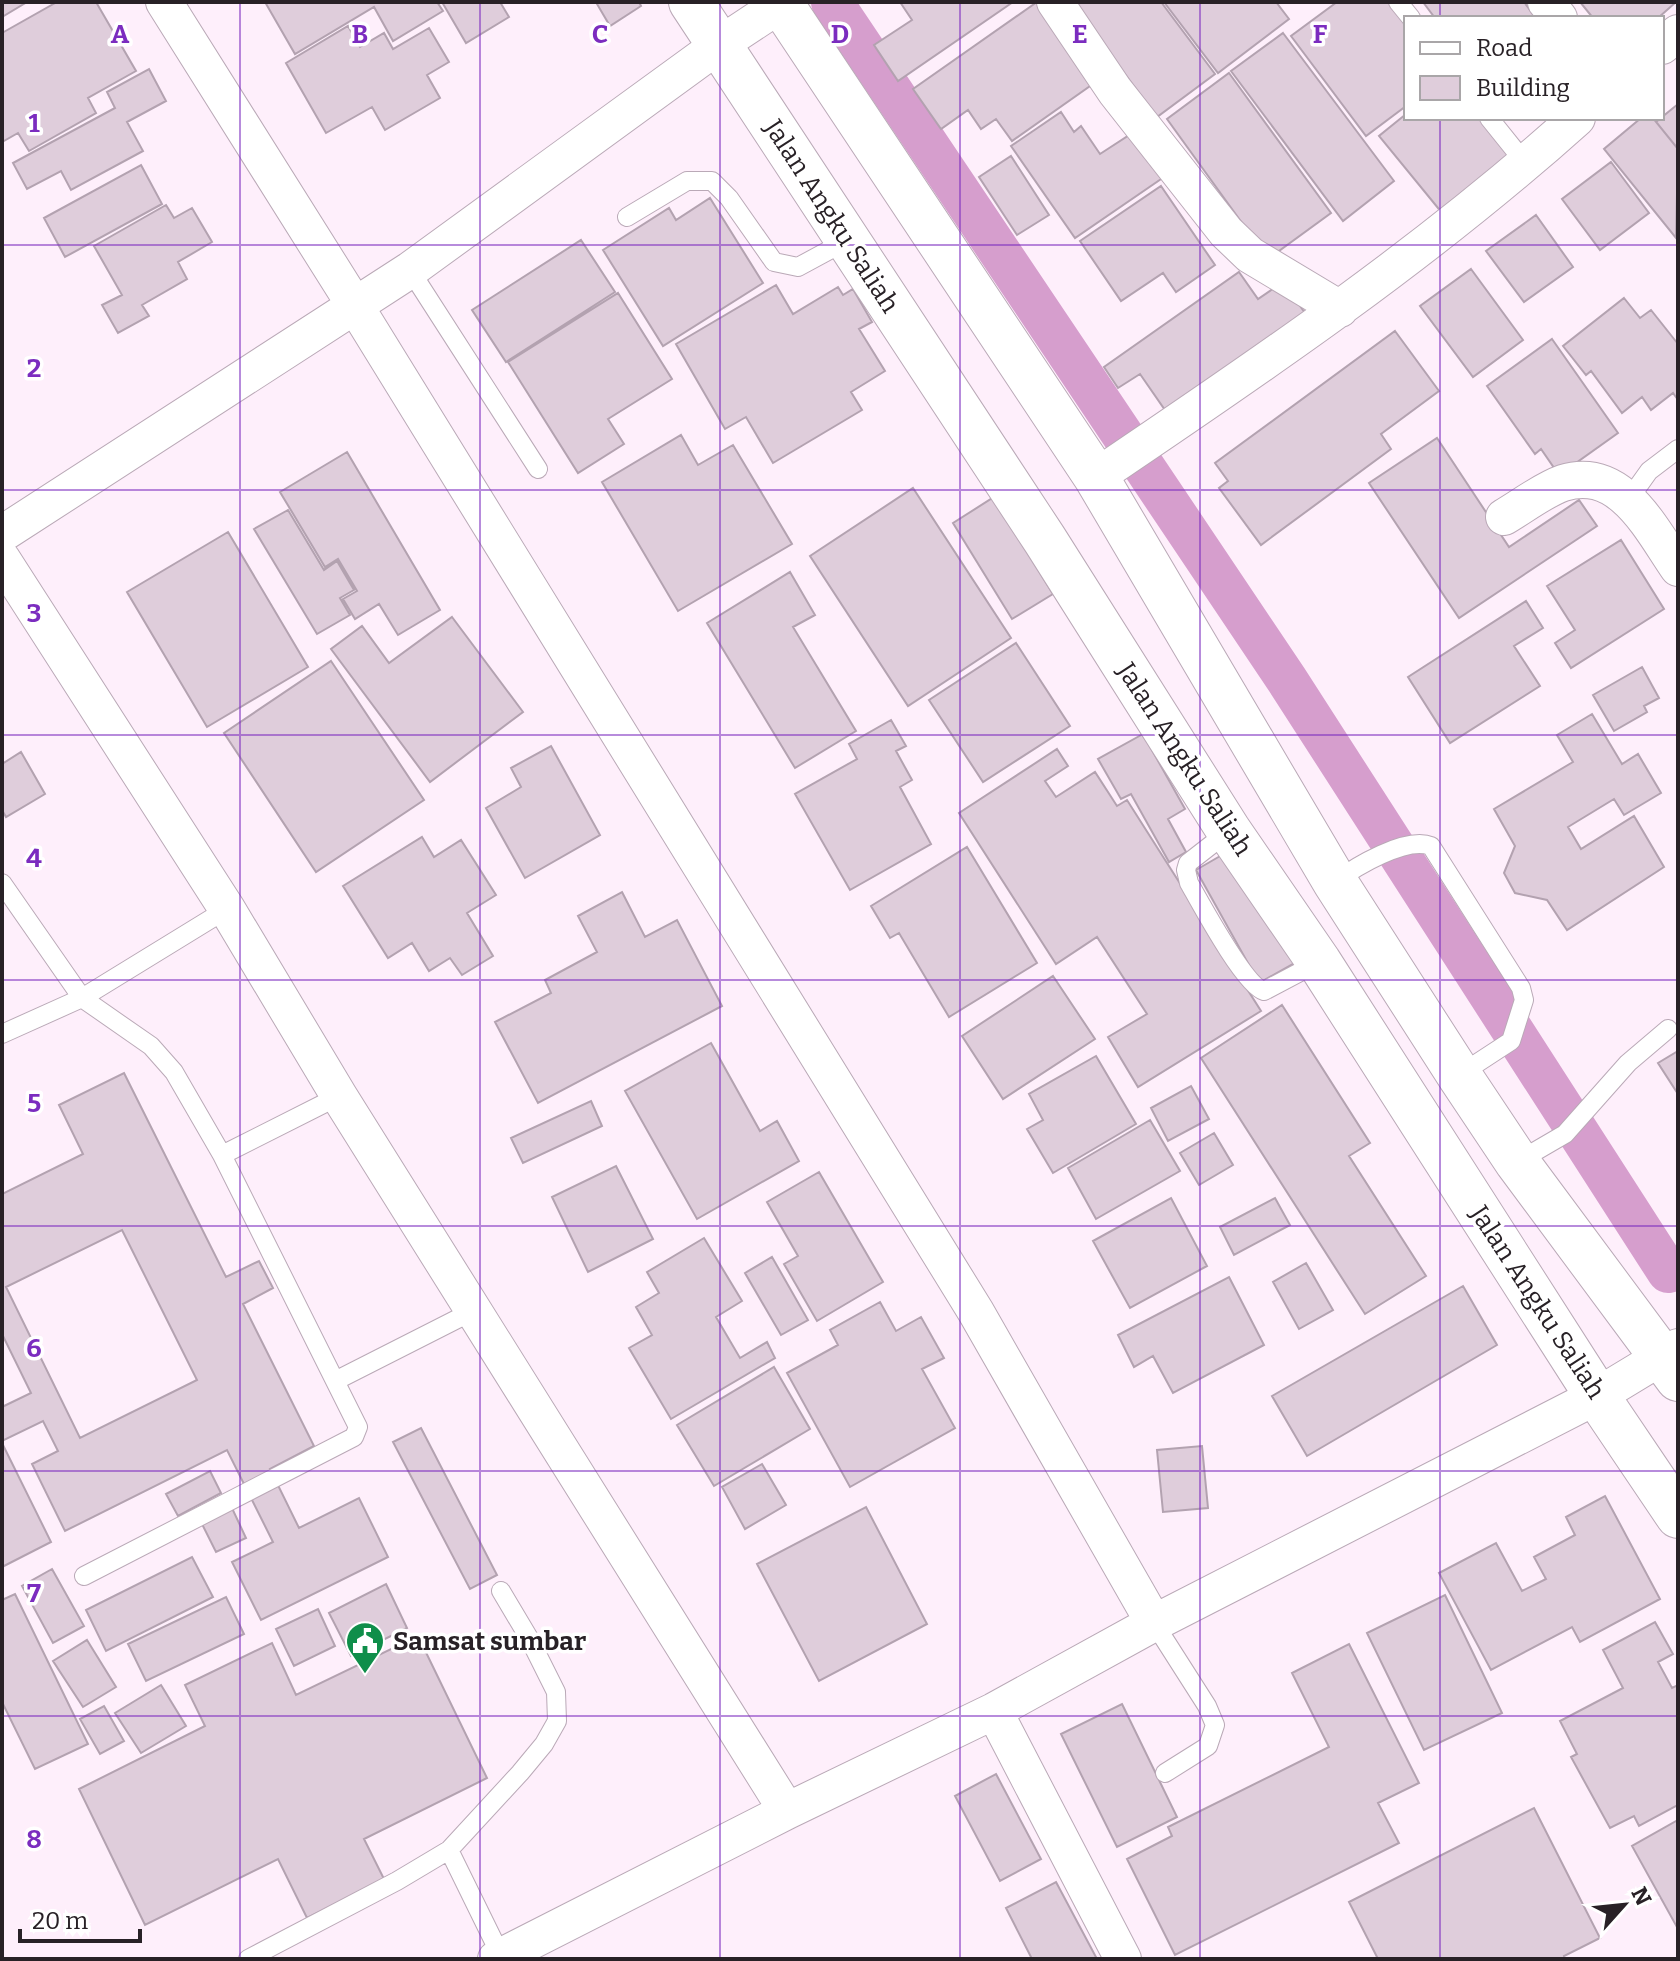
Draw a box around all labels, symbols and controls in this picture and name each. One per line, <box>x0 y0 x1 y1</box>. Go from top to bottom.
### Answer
legend <box>1404 16 1664 120</box>
text: A <box>111 19 130 50</box>
text: B <box>352 19 368 50</box>
text: C <box>592 19 608 50</box>
text: D <box>831 19 849 50</box>
text: E <box>1072 19 1088 50</box>
text: F <box>1313 19 1328 50</box>
text: Road <box>1476 34 1532 62</box>
text: Building <box>1476 74 1570 102</box>
text: 1 <box>28 108 40 139</box>
street label: Jalan Angku Saliah <box>757 113 906 319</box>
text: 2 <box>27 353 41 384</box>
text: 3 <box>27 598 41 629</box>
street label: Jalan Angku Saliah <box>1110 656 1259 862</box>
text: 4 <box>26 843 42 874</box>
text: 5 <box>27 1088 41 1119</box>
street label: Jalan Angku Saliah <box>1463 1199 1612 1405</box>
text: 6 <box>26 1333 42 1364</box>
text: 7 <box>27 1578 41 1609</box>
public building icon: Samsat sumbar <box>344 1620 386 1675</box>
place label: Samsat sumbar <box>393 1626 586 1657</box>
text: 8 <box>26 1824 42 1855</box>
north arrow <box>1584 1865 1664 1945</box>
text: N <box>1625 1882 1657 1910</box>
scale bar <box>20 1893 140 1943</box>
text: 20 m <box>32 1907 88 1935</box>

